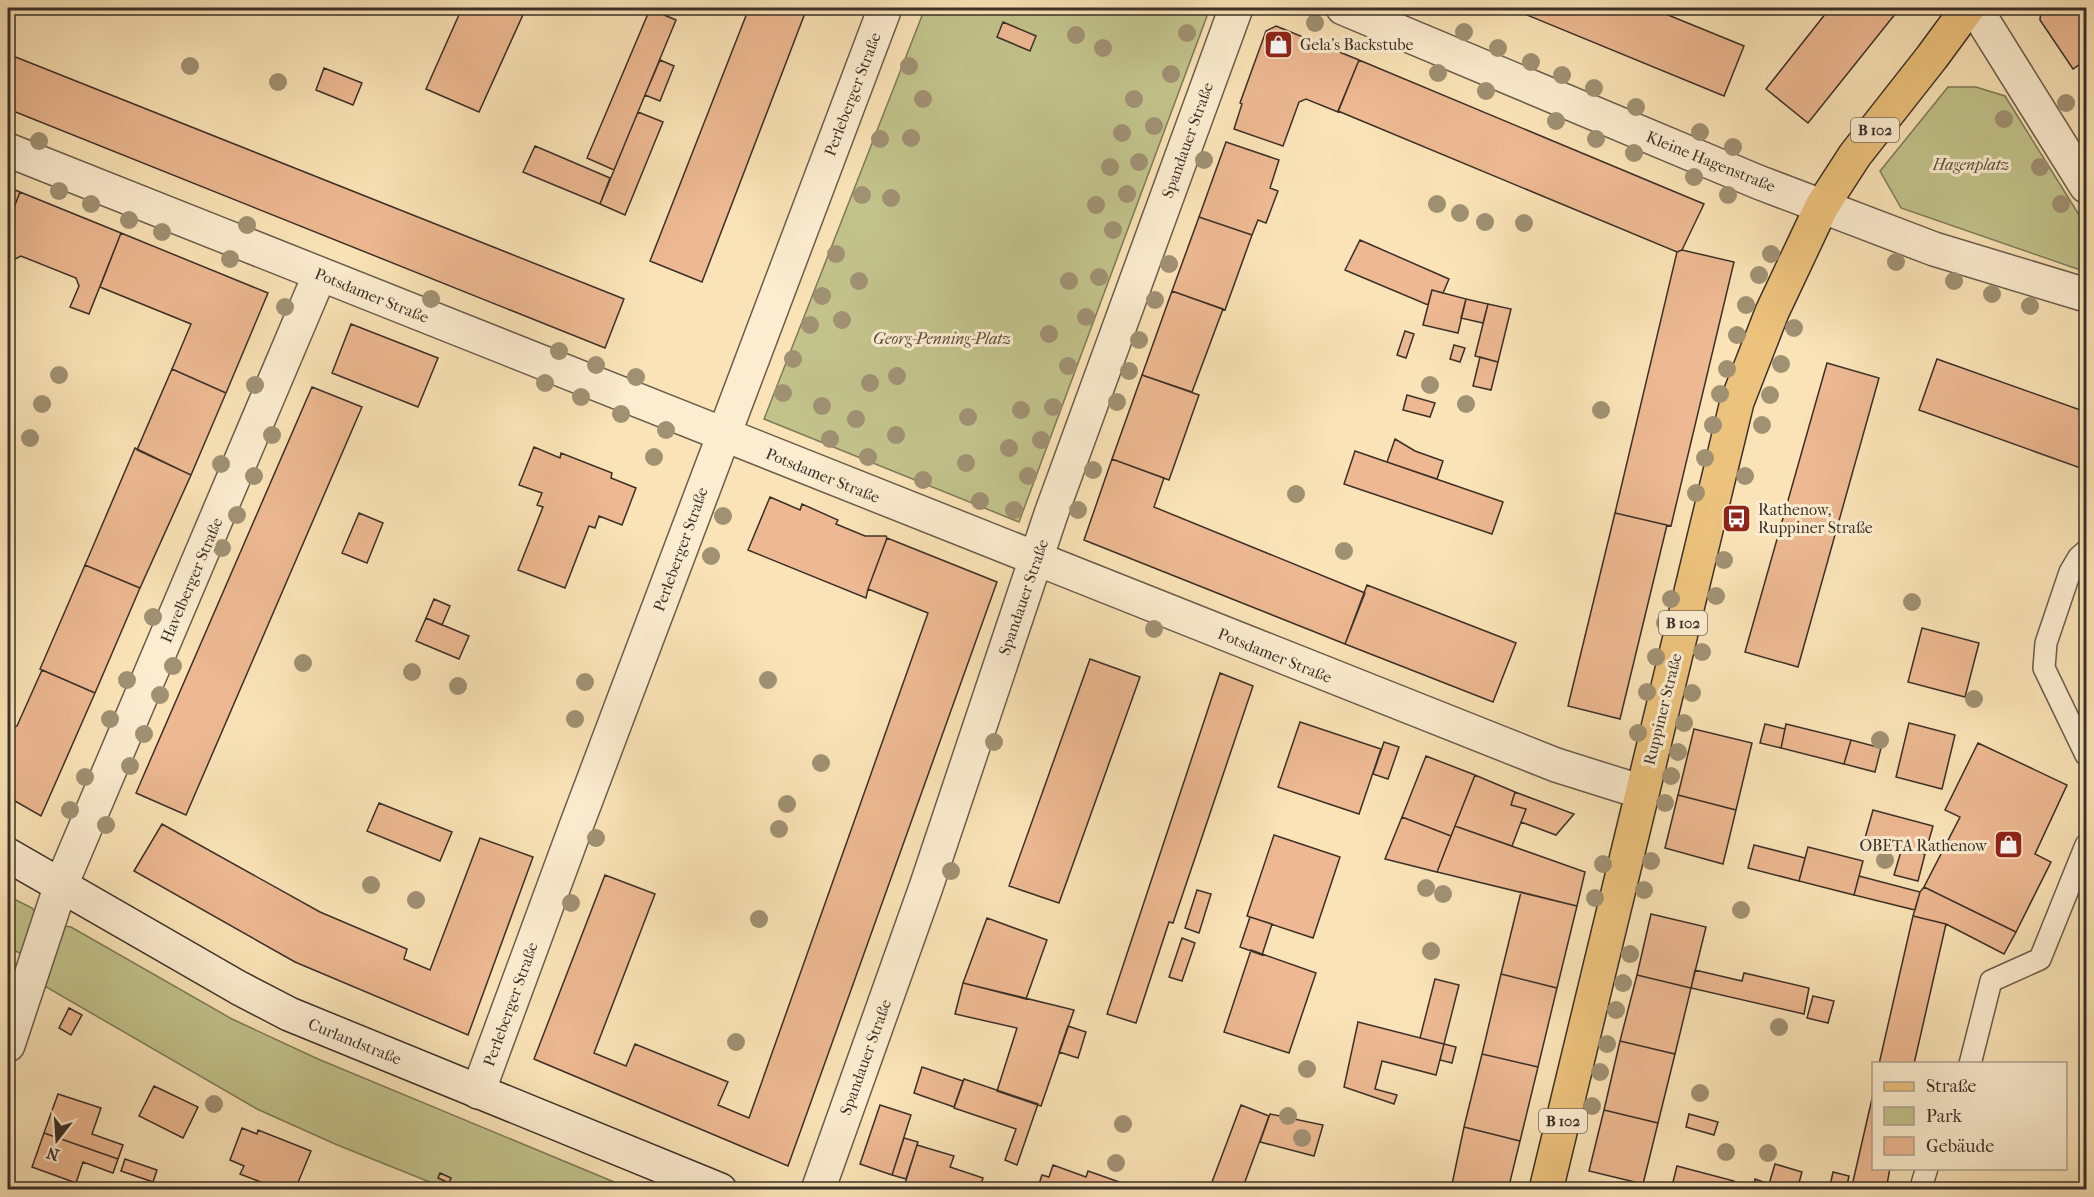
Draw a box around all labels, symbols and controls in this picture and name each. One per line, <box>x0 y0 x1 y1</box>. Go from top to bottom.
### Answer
shop icon: Gela's Backstube <box>1263 28 1295 60</box>
street label: Perleberger Straße <box>820 30 885 159</box>
place label: Gela's Backstube <box>1300 35 1414 54</box>
street label: Spandauer Straße <box>1158 80 1217 201</box>
road number: B 102 <box>1851 118 1899 142</box>
street label: Kleine Hagenstraße <box>1644 127 1778 196</box>
park label: Hagenplatz <box>1932 155 2009 174</box>
street label: Potsdamer Straße <box>312 264 432 327</box>
park label: Georg-Penning-Platz <box>873 329 1011 348</box>
street label: Potsdamer Straße <box>763 444 883 507</box>
street label: Perleberger Straße <box>649 484 712 614</box>
place label: Rathenow, Ruppiner Straße <box>1758 500 1873 537</box>
bus stop icon: Rathenow, Ruppiner Straße <box>1721 502 1753 534</box>
street label: Havelberger Straße <box>156 515 226 646</box>
street label: Spandauer Straße <box>995 536 1052 658</box>
road number: B 102 <box>1659 611 1707 635</box>
street label: Potsdamer Straße <box>1215 624 1335 687</box>
street label: Ruppiner Straße <box>1639 651 1686 767</box>
shop icon: OBETA Rathenow <box>1992 829 2024 861</box>
place label: OBETA Rathenow <box>1860 836 1988 855</box>
street label: Perleberger Straße <box>479 939 542 1069</box>
street label: Spandauer Straße <box>836 997 895 1118</box>
street label: Curlandstraße <box>305 1014 404 1069</box>
legend <box>1872 1062 2067 1170</box>
text: Straße <box>1926 1076 1977 1097</box>
text: Park <box>1926 1106 1963 1127</box>
road number: B 102 <box>1539 1109 1587 1133</box>
north arrow <box>27 1110 87 1170</box>
text: Gebäude <box>1926 1136 1994 1157</box>
text: N <box>43 1143 61 1165</box>

